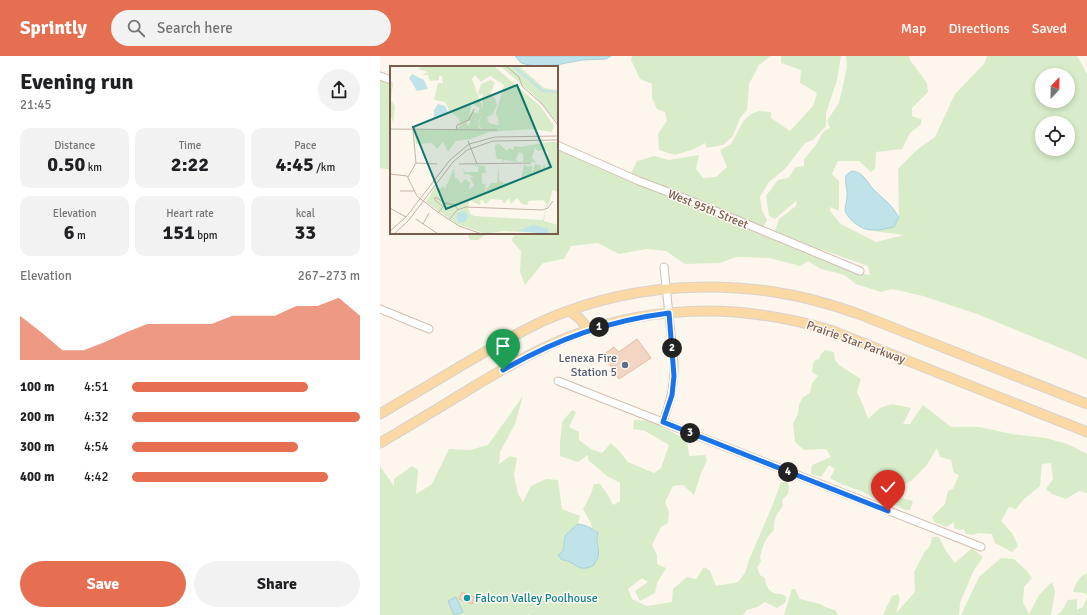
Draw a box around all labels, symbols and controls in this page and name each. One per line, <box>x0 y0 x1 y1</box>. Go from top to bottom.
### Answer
search box <box>111 10 391 46</box>
text: Sprintly <box>20 16 87 40</box>
icon: search <box>125 17 147 39</box>
text: Search here <box>157 19 233 37</box>
text: Map <box>901 20 927 37</box>
text: Directions <box>949 20 1010 37</box>
text: Saved <box>1032 20 1067 37</box>
inset map <box>390 66 558 234</box>
text: Evening run <box>20 68 134 95</box>
north arrow <box>1035 68 1075 108</box>
map controls <box>1035 68 1075 156</box>
button: share <box>318 69 360 111</box>
text: 21:45 <box>20 97 52 113</box>
button: locate <box>1035 116 1075 156</box>
text: Distance <box>54 139 95 152</box>
text: Time <box>179 139 201 152</box>
text: Pace <box>294 139 316 152</box>
text: 0.50 <box>47 152 85 177</box>
text: 2:22 <box>171 152 209 177</box>
text: 4:45 <box>276 152 314 177</box>
text: km <box>85 161 102 174</box>
text: /km <box>314 161 335 174</box>
street label: West 95th Street <box>665 187 750 232</box>
text: Elevation <box>53 207 97 220</box>
text: Heart rate <box>166 207 214 220</box>
text: kcal <box>296 207 315 220</box>
text: 6 <box>64 220 74 245</box>
text: 151 <box>162 220 195 245</box>
text: 33 <box>295 220 316 245</box>
text: m <box>74 229 86 242</box>
text: bpm <box>195 229 218 242</box>
text: Elevation <box>20 268 72 284</box>
text: 267–273 m <box>298 268 360 284</box>
pin: 1 <box>589 317 609 337</box>
street label: Prairie Star Parkway <box>804 318 908 367</box>
text: 1 <box>596 320 602 333</box>
pin <box>486 329 520 370</box>
icon: arrive <box>492 335 514 357</box>
pin: 2 <box>662 338 682 358</box>
text: 2 <box>669 341 675 354</box>
place label: Lenexa Fire Station 5 <box>559 351 617 380</box>
marker: Lenexa Fire Station 5 <box>620 360 630 370</box>
text: 100 m <box>20 379 54 395</box>
text: 4:51 <box>84 379 109 395</box>
text: 200 m <box>20 409 54 425</box>
text: 4:32 <box>84 409 109 425</box>
pin: 3 <box>680 423 700 443</box>
text: 3 <box>687 426 693 439</box>
text: 300 m <box>20 439 54 455</box>
text: 4:54 <box>84 439 109 455</box>
pin: 4 <box>778 462 798 482</box>
text: 4 <box>785 465 791 478</box>
text: 400 m <box>20 469 54 485</box>
text: 4:42 <box>84 469 109 485</box>
pin <box>871 470 905 511</box>
icon: check <box>877 476 899 498</box>
button: Save <box>20 561 186 607</box>
button: Share <box>194 561 360 607</box>
place label: Falcon Valley Poolhouse <box>475 591 598 606</box>
marker: Falcon Valley Poolhouse <box>462 593 472 603</box>

